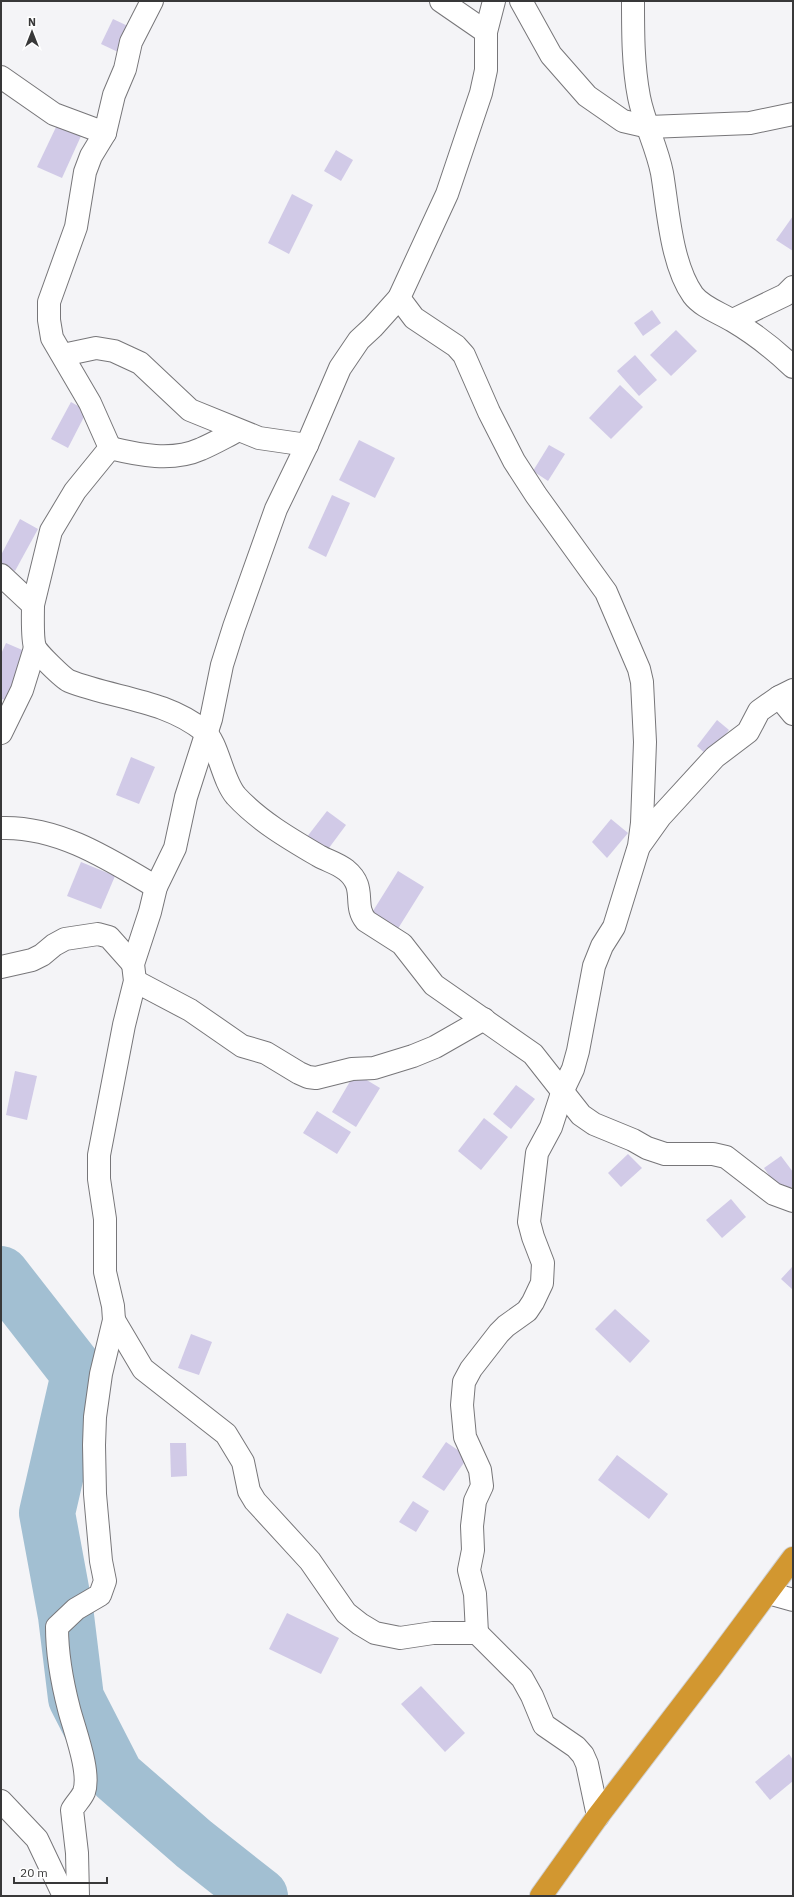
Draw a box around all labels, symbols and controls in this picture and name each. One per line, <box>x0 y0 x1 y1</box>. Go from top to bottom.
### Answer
north arrow <box>12 12 52 52</box>
text: N <box>28 15 36 29</box>
scale bar <box>14 1859 107 1885</box>
text: 20 m <box>20 1865 48 1880</box>

